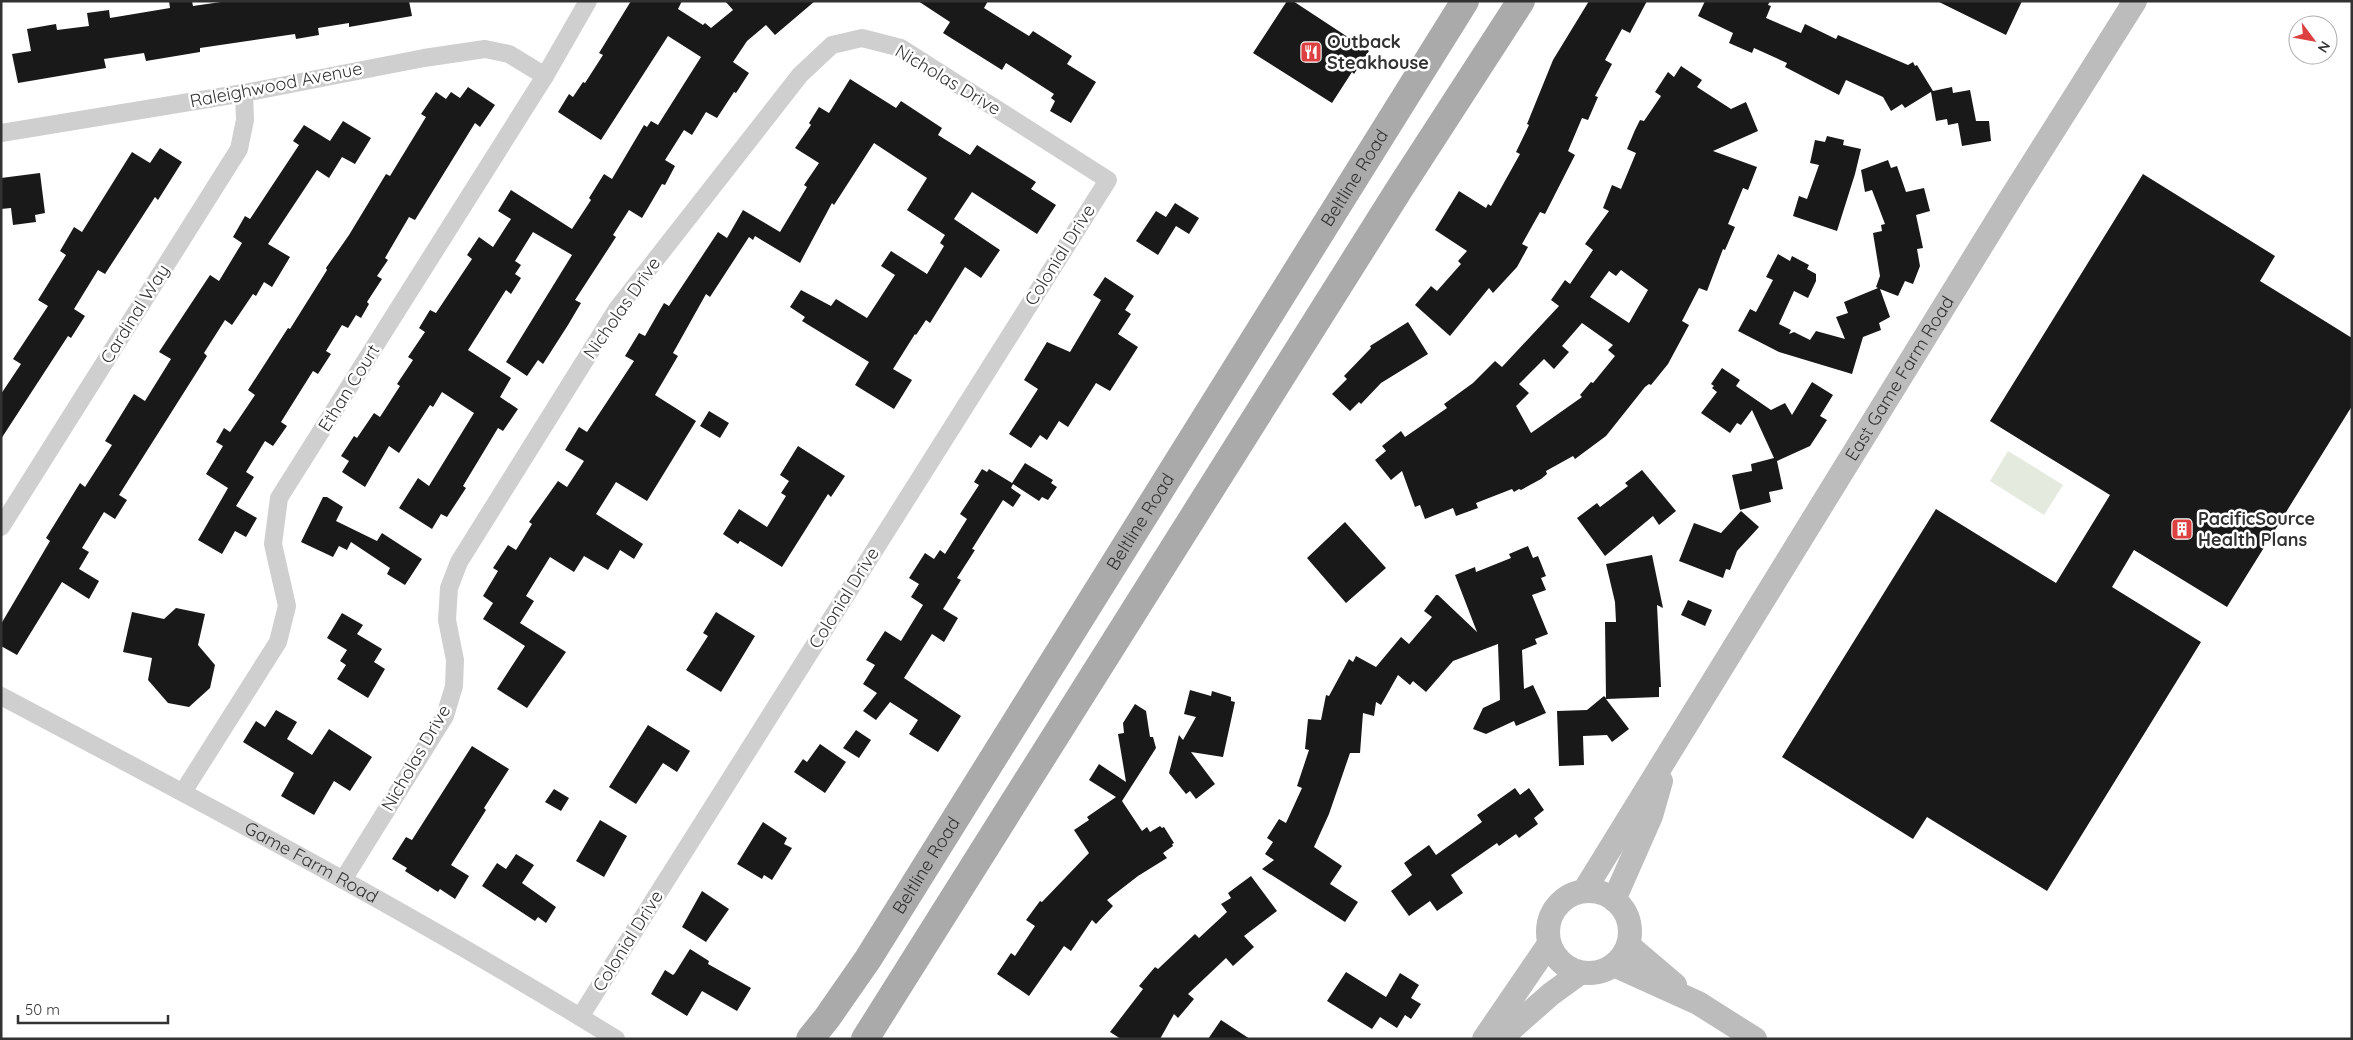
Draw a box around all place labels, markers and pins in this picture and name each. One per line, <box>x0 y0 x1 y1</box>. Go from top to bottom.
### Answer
place label: Outback Steakhouse <box>1327 30 1429 74</box>
restaurant icon: Outback Steakhouse <box>1299 40 1323 64</box>
place label: PacificSource Health Plans <box>2198 507 2315 551</box>
building icon: PacificSource Health Plans <box>2170 517 2194 541</box>

